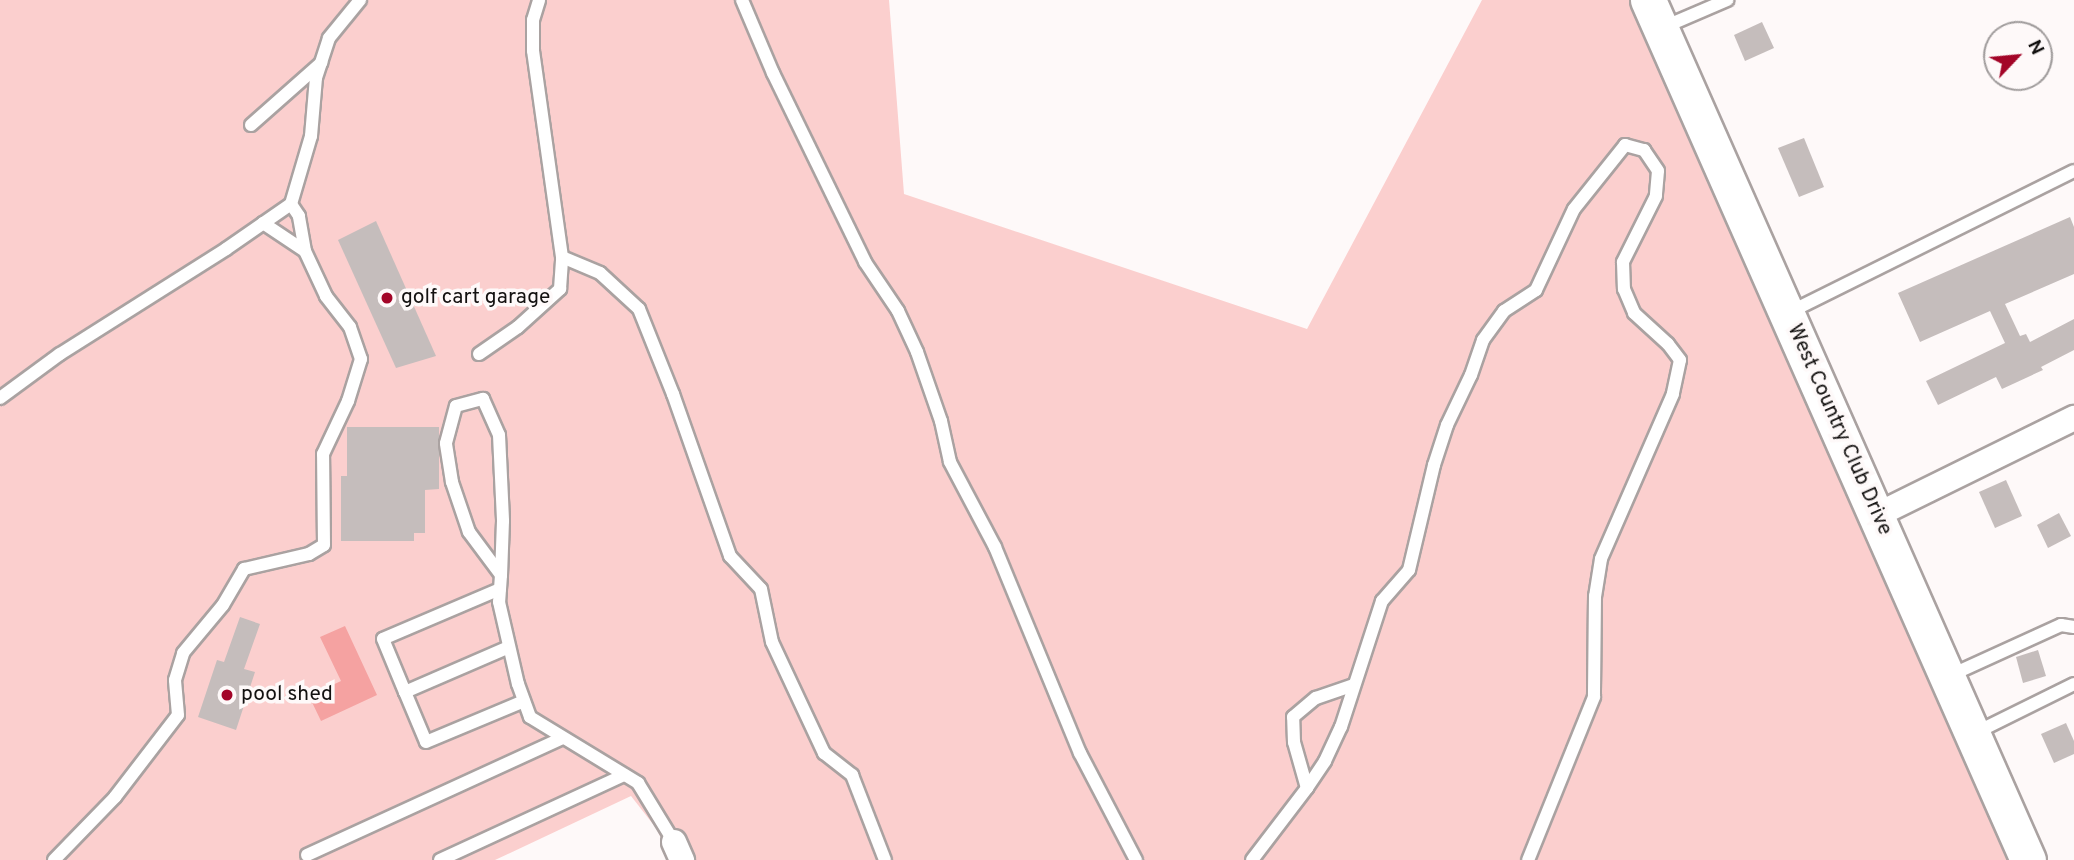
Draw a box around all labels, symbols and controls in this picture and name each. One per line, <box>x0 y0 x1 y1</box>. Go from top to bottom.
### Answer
north arrow <box>1983 21 2053 91</box>
text: N <box>2021 36 2049 59</box>
place label: golf cart garage <box>401 285 550 311</box>
marker: golf cart garage <box>379 290 395 306</box>
street label: West Country Club Drive <box>1781 320 1897 540</box>
place label: pool shed <box>241 682 333 708</box>
marker: pool shed <box>219 687 235 703</box>

